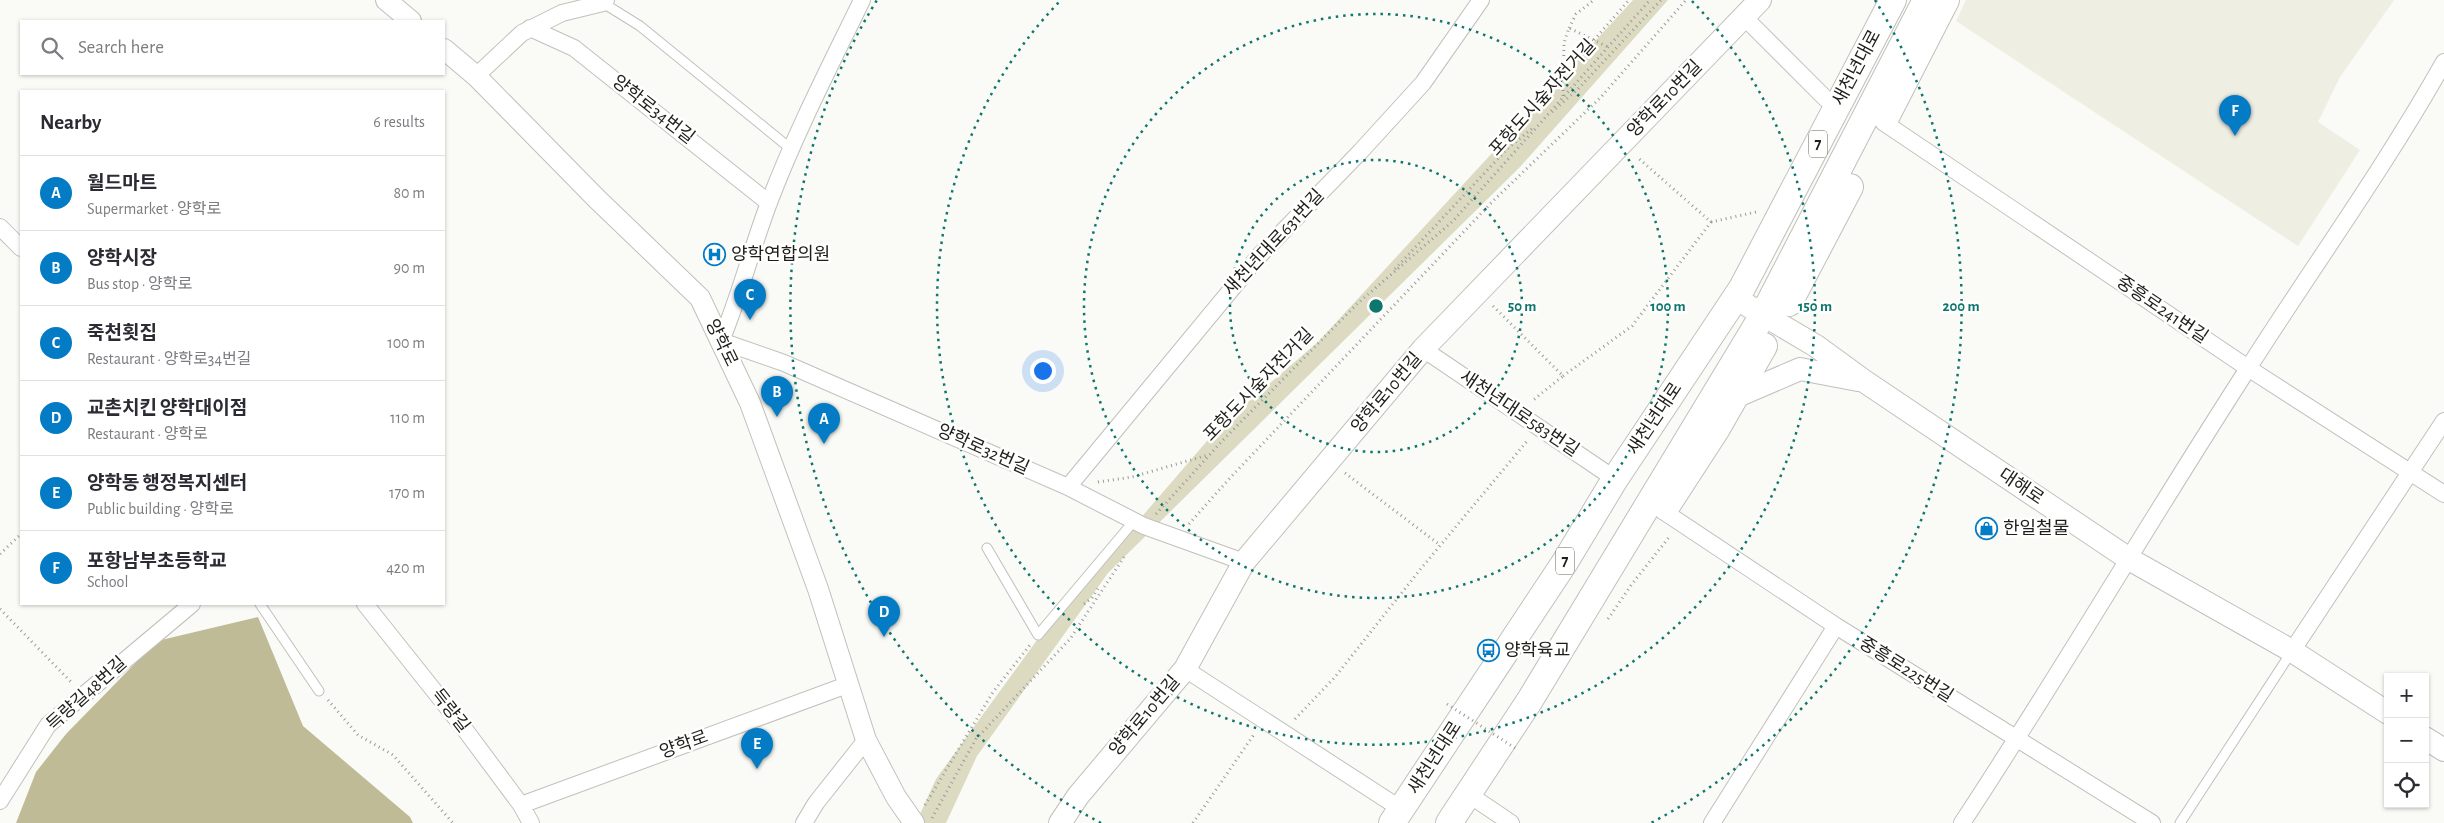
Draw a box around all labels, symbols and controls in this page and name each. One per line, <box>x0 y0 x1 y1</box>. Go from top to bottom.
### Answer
search box <box>20 20 445 75</box>
street label: 새천년대로 <box>1828 26 1884 109</box>
icon: search <box>38 34 66 62</box>
street label: 포항도시숲자전거길 <box>1485 35 1600 159</box>
text: Search here <box>78 38 164 57</box>
street label: 양학로10번길 <box>1624 57 1706 141</box>
street label: 양학로34번길 <box>609 72 698 148</box>
pin: F <box>2219 95 2251 136</box>
text: Nearby <box>40 112 101 133</box>
text: 6 results <box>373 114 425 130</box>
road number: 7 <box>1809 130 1827 158</box>
text: 월드마트 <box>87 174 157 193</box>
text: A <box>51 185 61 201</box>
text: 80 m <box>394 185 425 201</box>
street label: 새천년대로631번길 <box>1219 185 1328 300</box>
text: Supermarket · 양학로 <box>87 201 221 217</box>
hospital icon: 양학연합의원 <box>703 243 727 267</box>
place label: 양학연합의원 <box>731 244 830 264</box>
text: 양학시장 <box>87 249 157 268</box>
text: B <box>51 260 61 276</box>
text: 90 m <box>394 260 425 276</box>
street label: 중흥로241번길 <box>2113 271 2212 347</box>
text: Bus stop · 양학로 <box>87 276 192 292</box>
pin: C <box>734 279 766 320</box>
centre of rings <box>1367 297 1385 315</box>
text: 50 m <box>1508 299 1536 314</box>
text: 100 m <box>1650 299 1686 314</box>
text: 150 m <box>1798 299 1832 314</box>
text: 200 m <box>1942 299 1980 314</box>
street label: 양학로 <box>702 316 741 369</box>
text: 죽천횟집 <box>87 324 157 343</box>
street label: 포항도시숲자전거길 <box>1199 324 1317 445</box>
text: C <box>52 335 60 351</box>
text: 100 m <box>387 335 425 351</box>
street label: 양학로10번길 <box>1348 349 1426 437</box>
text: Restaurant · 양학로34번길 <box>87 351 252 367</box>
your location <box>1030 358 1056 384</box>
street label: 새천년대로583번길 <box>1456 366 1583 460</box>
pin: B <box>761 376 793 417</box>
street label: 새천년대로 <box>1623 379 1686 458</box>
text: 교촌치킨 양학대이점 <box>87 399 247 418</box>
pin: A <box>808 403 840 444</box>
text: D <box>51 410 61 426</box>
text: 110 m <box>390 410 425 426</box>
street label: 양학로32번길 <box>934 421 1032 478</box>
text: Restaurant · 양학로 <box>87 426 208 442</box>
street label: 대해로 <box>1995 465 2047 508</box>
text: 양학동 행정복지센터 <box>87 474 247 493</box>
text: E <box>52 485 60 501</box>
text: 170 m <box>389 485 425 501</box>
text: Public building · 양학로 <box>87 501 234 517</box>
shop icon: 한일철물 <box>1975 517 1999 541</box>
place label: 한일철물 <box>2003 519 2069 538</box>
road number: 7 <box>1556 548 1574 574</box>
text: 포항남부초등학교 <box>87 552 227 571</box>
text: F <box>52 560 60 576</box>
text: 420 m <box>386 560 425 576</box>
text: School <box>87 574 128 590</box>
pin: D <box>868 596 900 637</box>
street label: 중흥로225번길 <box>1856 632 1957 706</box>
bus stop icon: 양학육교 <box>1476 639 1500 663</box>
place label: 양학육교 <box>1504 641 1570 660</box>
street label: 득량길48번길 <box>43 653 130 734</box>
street label: 양학로10번길 <box>1106 672 1184 760</box>
map controls <box>2384 673 2429 808</box>
button: + <box>2384 673 2429 718</box>
street label: 득량길 <box>428 685 473 736</box>
street label: 새천년대로 <box>1403 717 1465 798</box>
button: − <box>2384 718 2429 763</box>
street label: 양학로 <box>657 727 710 762</box>
pin: E <box>741 728 773 769</box>
button: locate <box>2384 763 2429 808</box>

